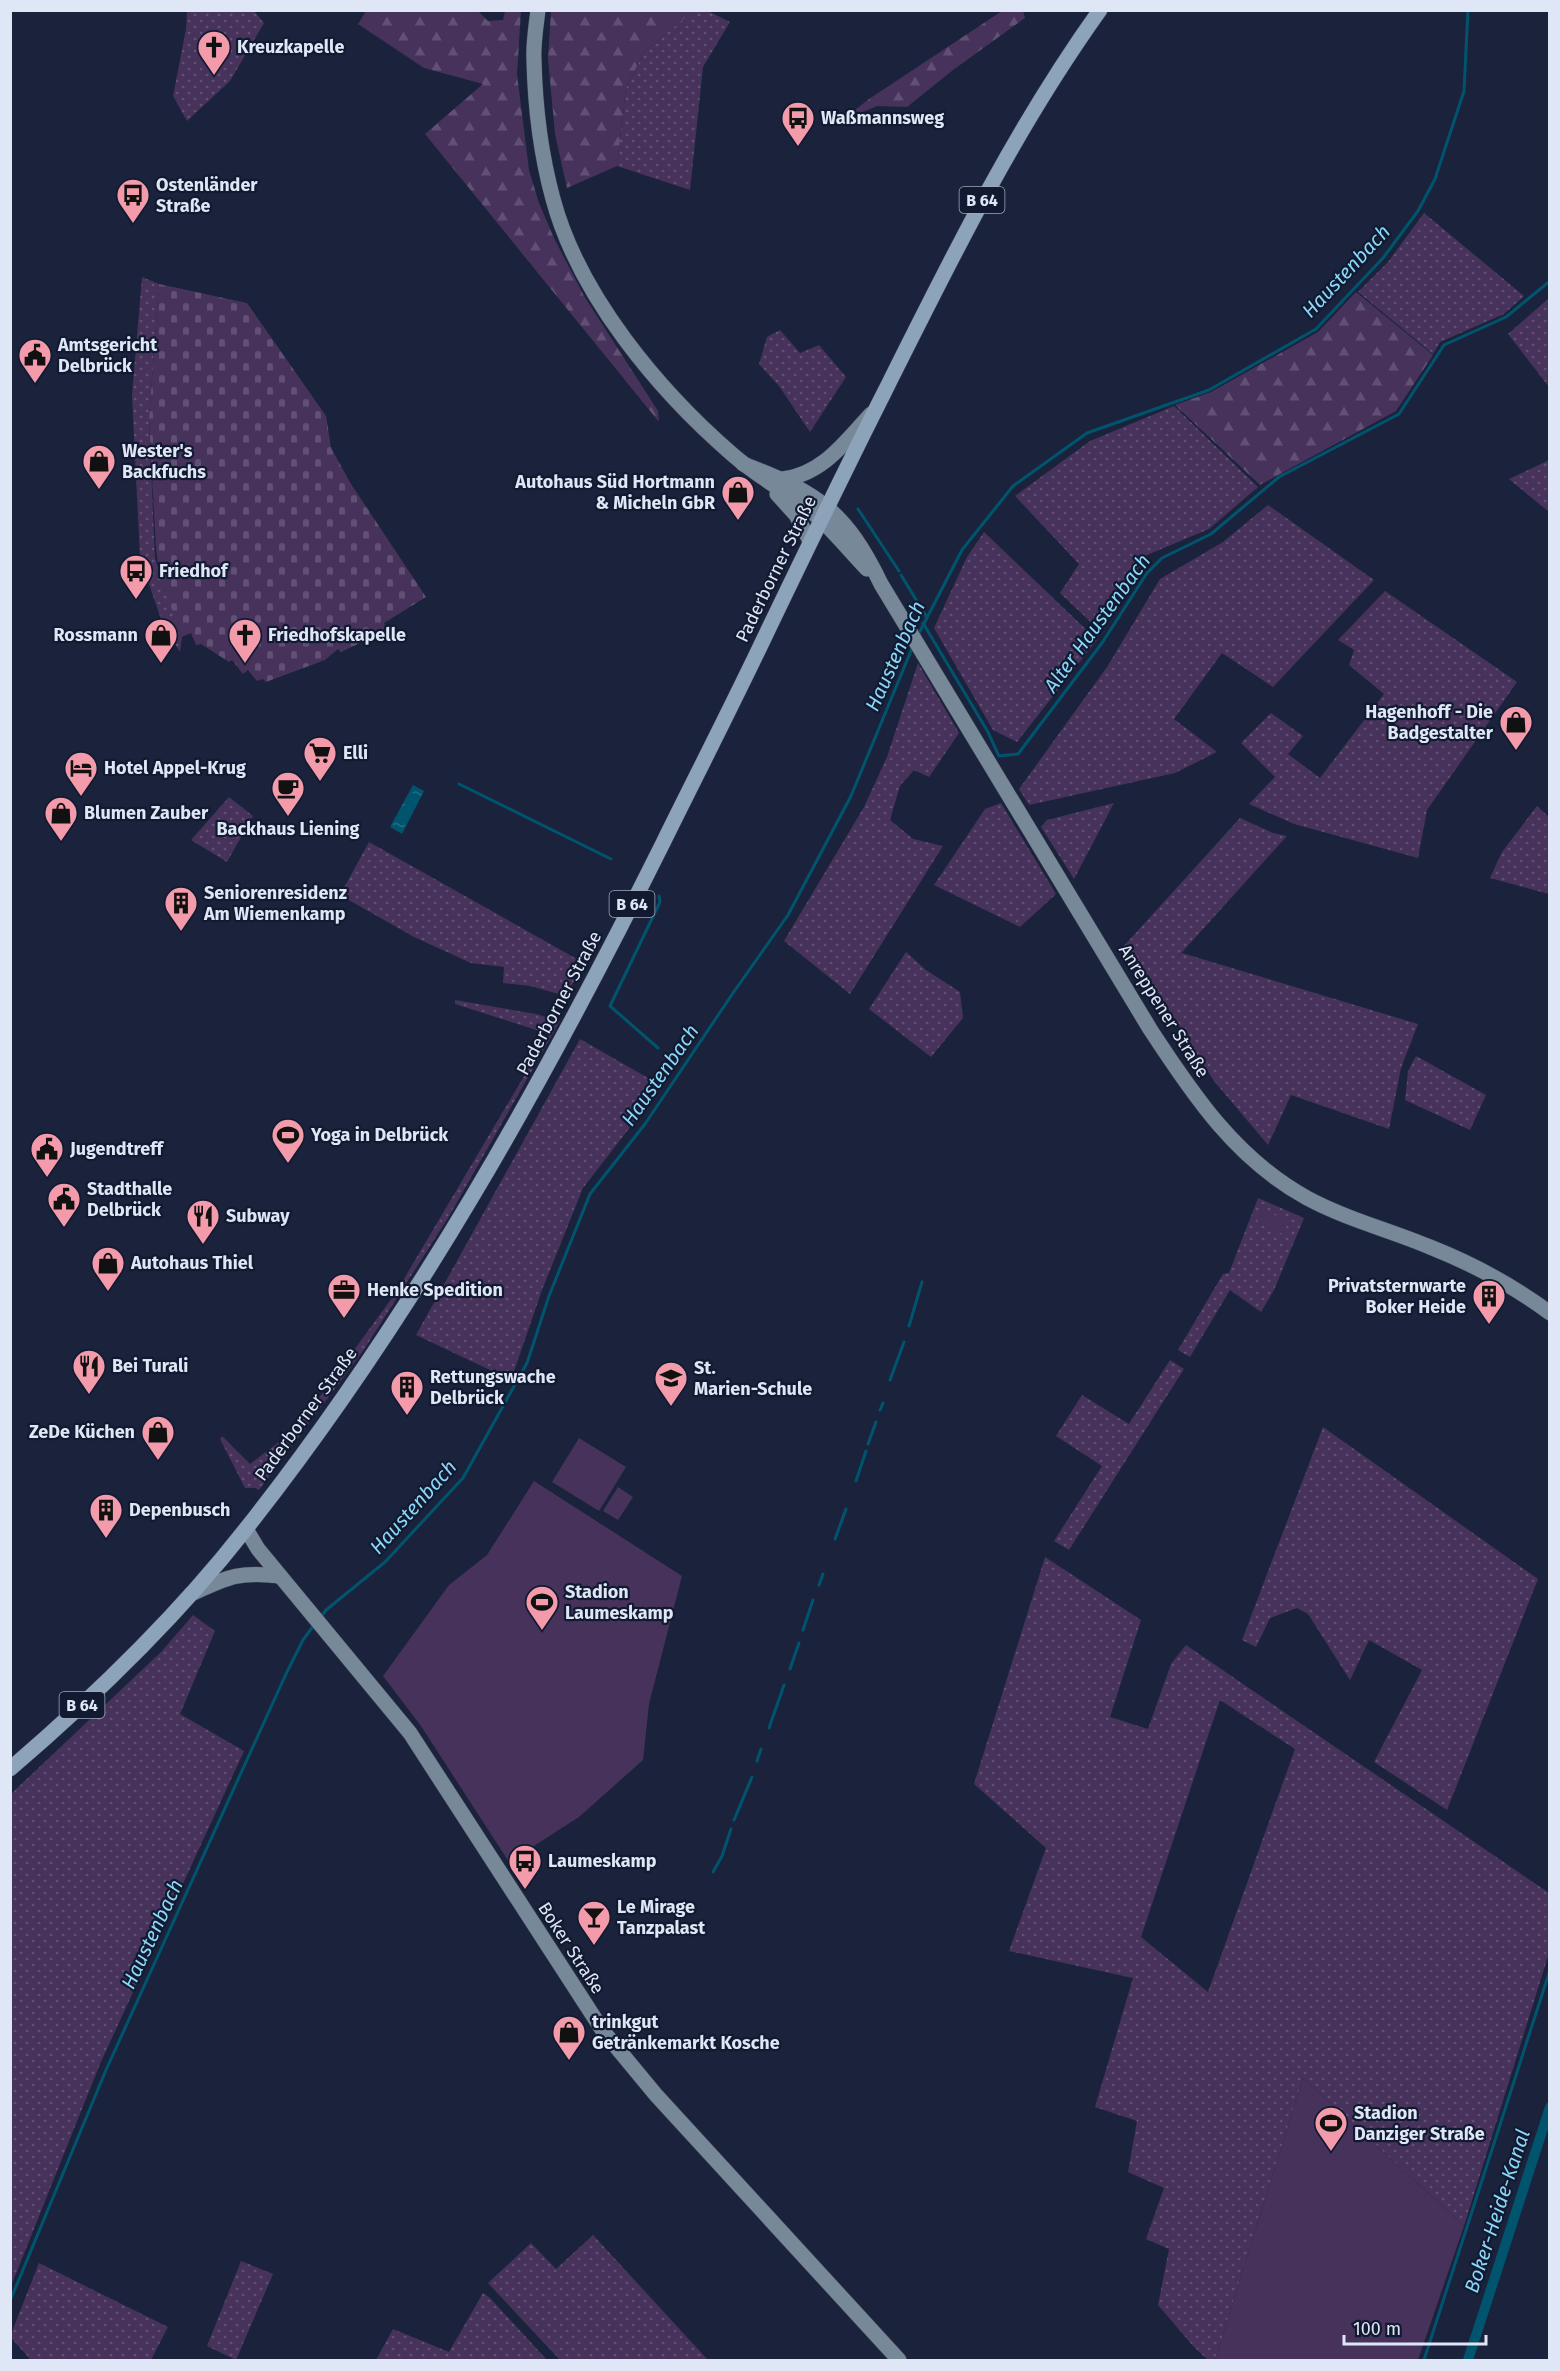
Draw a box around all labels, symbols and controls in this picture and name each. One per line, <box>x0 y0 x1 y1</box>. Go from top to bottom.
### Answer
church icon: Kreuzkapelle <box>196 29 232 76</box>
place label: Kreuzkapelle <box>237 36 344 58</box>
bus stop icon: Waßmannsweg <box>780 100 816 147</box>
place label: Waßmannsweg <box>821 107 944 129</box>
place label: Ostenländer Straße <box>156 174 258 217</box>
bus stop icon: Ostenländer Straße <box>115 177 151 224</box>
road number: B 64 <box>960 187 1004 213</box>
water label: Haustenbach <box>1297 220 1395 322</box>
place label: Amtsgericht Delbrück <box>57 334 158 377</box>
public building icon: Amtsgericht Delbrück <box>17 337 53 384</box>
place label: Wester's Backfuchs <box>122 440 206 483</box>
shop icon: Wester's Backfuchs <box>81 443 117 490</box>
place label: Autohaus Süd Hortmann & Micheln GbR <box>514 471 716 514</box>
shop icon: Autohaus Süd Hortmann & Micheln GbR <box>720 474 756 521</box>
street label: Paderborner Straße <box>731 492 821 646</box>
water label: Alter Haustenbach <box>1038 549 1155 698</box>
bus stop icon: Friedhof <box>118 553 154 600</box>
place label: Friedhof <box>159 560 229 582</box>
water label: Haustenbach <box>860 597 930 715</box>
shop icon: Rossmann <box>143 617 179 664</box>
church icon: Friedhofskapelle <box>227 617 263 664</box>
place label: Rossmann <box>54 624 138 646</box>
place label: Friedhofskapelle <box>268 624 406 646</box>
place label: Hagenhoff - Die Badgestalter <box>1365 701 1494 744</box>
shop icon: Hagenhoff - Die Badgestalter <box>1498 704 1534 751</box>
supermarket icon: Elli <box>302 735 338 782</box>
place label: Elli <box>343 742 368 764</box>
hotel icon: Hotel Appel-Krug <box>63 750 99 797</box>
place label: Hotel Appel-Krug <box>104 757 246 779</box>
cafe icon: Backhaus Liening <box>270 770 306 817</box>
shop icon: Blumen Zauber <box>43 795 79 842</box>
place label: Blumen Zauber <box>84 802 209 824</box>
place label: Backhaus Liening <box>216 818 360 840</box>
place label: Seniorenresidenz Am Wiemenkamp <box>203 882 347 925</box>
building icon: Seniorenresidenz Am Wiemenkamp <box>163 885 199 932</box>
road number: B 64 <box>610 891 654 917</box>
street label: Paderborner Straße <box>512 927 606 1079</box>
street label: Anreppener Straße <box>1114 940 1214 1082</box>
water label: Haustenbach <box>616 1020 704 1130</box>
sports icon: Yoga in Delbrück <box>270 1117 306 1164</box>
place label: Yoga in Delbrück <box>310 1124 449 1146</box>
public building icon: Jugendtreff <box>29 1131 65 1178</box>
place label: Jugendtreff <box>69 1138 165 1160</box>
place label: Stadthalle Delbrück <box>87 1178 172 1221</box>
public building icon: Stadthalle Delbrück <box>46 1181 82 1228</box>
restaurant icon: Subway <box>185 1198 221 1245</box>
place label: Subway <box>226 1205 290 1227</box>
shop icon: Autohaus Thiel <box>90 1245 126 1292</box>
place label: Autohaus Thiel <box>130 1252 254 1274</box>
office icon: Henke Spedition <box>326 1272 362 1319</box>
place label: Privatsternwarte Boker Heide <box>1328 1275 1466 1318</box>
building icon: Privatsternwarte Boker Heide <box>1471 1278 1507 1325</box>
place label: Henke Spedition <box>367 1279 503 1301</box>
street label: Paderborner Straße <box>250 1343 362 1485</box>
restaurant icon: Bei Turali <box>71 1348 107 1395</box>
place label: Bei Turali <box>112 1355 188 1377</box>
place label: St. Marien-Schule <box>694 1357 812 1400</box>
school or university icon: St. Marien-Schule <box>653 1360 689 1407</box>
place label: Rettungswache Delbrück <box>430 1366 556 1409</box>
building icon: Rettungswache Delbrück <box>389 1369 425 1416</box>
shop icon: ZeDe Küchen <box>140 1414 176 1461</box>
place label: ZeDe Küchen <box>29 1421 135 1443</box>
water label: Haustenbach <box>365 1455 461 1559</box>
building icon: Depenbusch <box>88 1492 124 1539</box>
place label: Depenbusch <box>129 1499 230 1521</box>
place label: Stadion Laumeskamp <box>565 1581 674 1624</box>
sports icon: Stadion Laumeskamp <box>524 1584 560 1631</box>
road number: B 64 <box>60 1692 104 1718</box>
bus stop icon: Laumeskamp <box>507 1843 543 1890</box>
place label: Laumeskamp <box>548 1850 657 1872</box>
water label: Haustenbach <box>116 1875 188 1993</box>
place label: Le Mirage Tanzpalast <box>617 1896 706 1939</box>
street label: Boker Straße <box>533 1898 609 1998</box>
bar icon: Le Mirage Tanzpalast <box>576 1899 612 1946</box>
place label: trinkgut Getränkemarkt Kosche <box>592 2011 780 2054</box>
shop icon: trinkgut Getränkemarkt Kosche <box>551 2014 587 2061</box>
place label: Stadion Danziger Straße <box>1354 2102 1485 2145</box>
sports icon: Stadion Danziger Straße <box>1313 2105 1349 2152</box>
water label: Boker-Heide-Kanal <box>1459 2126 1535 2296</box>
scale bar <box>1344 2308 1486 2346</box>
text: 100 m <box>1353 2318 1401 2340</box>

